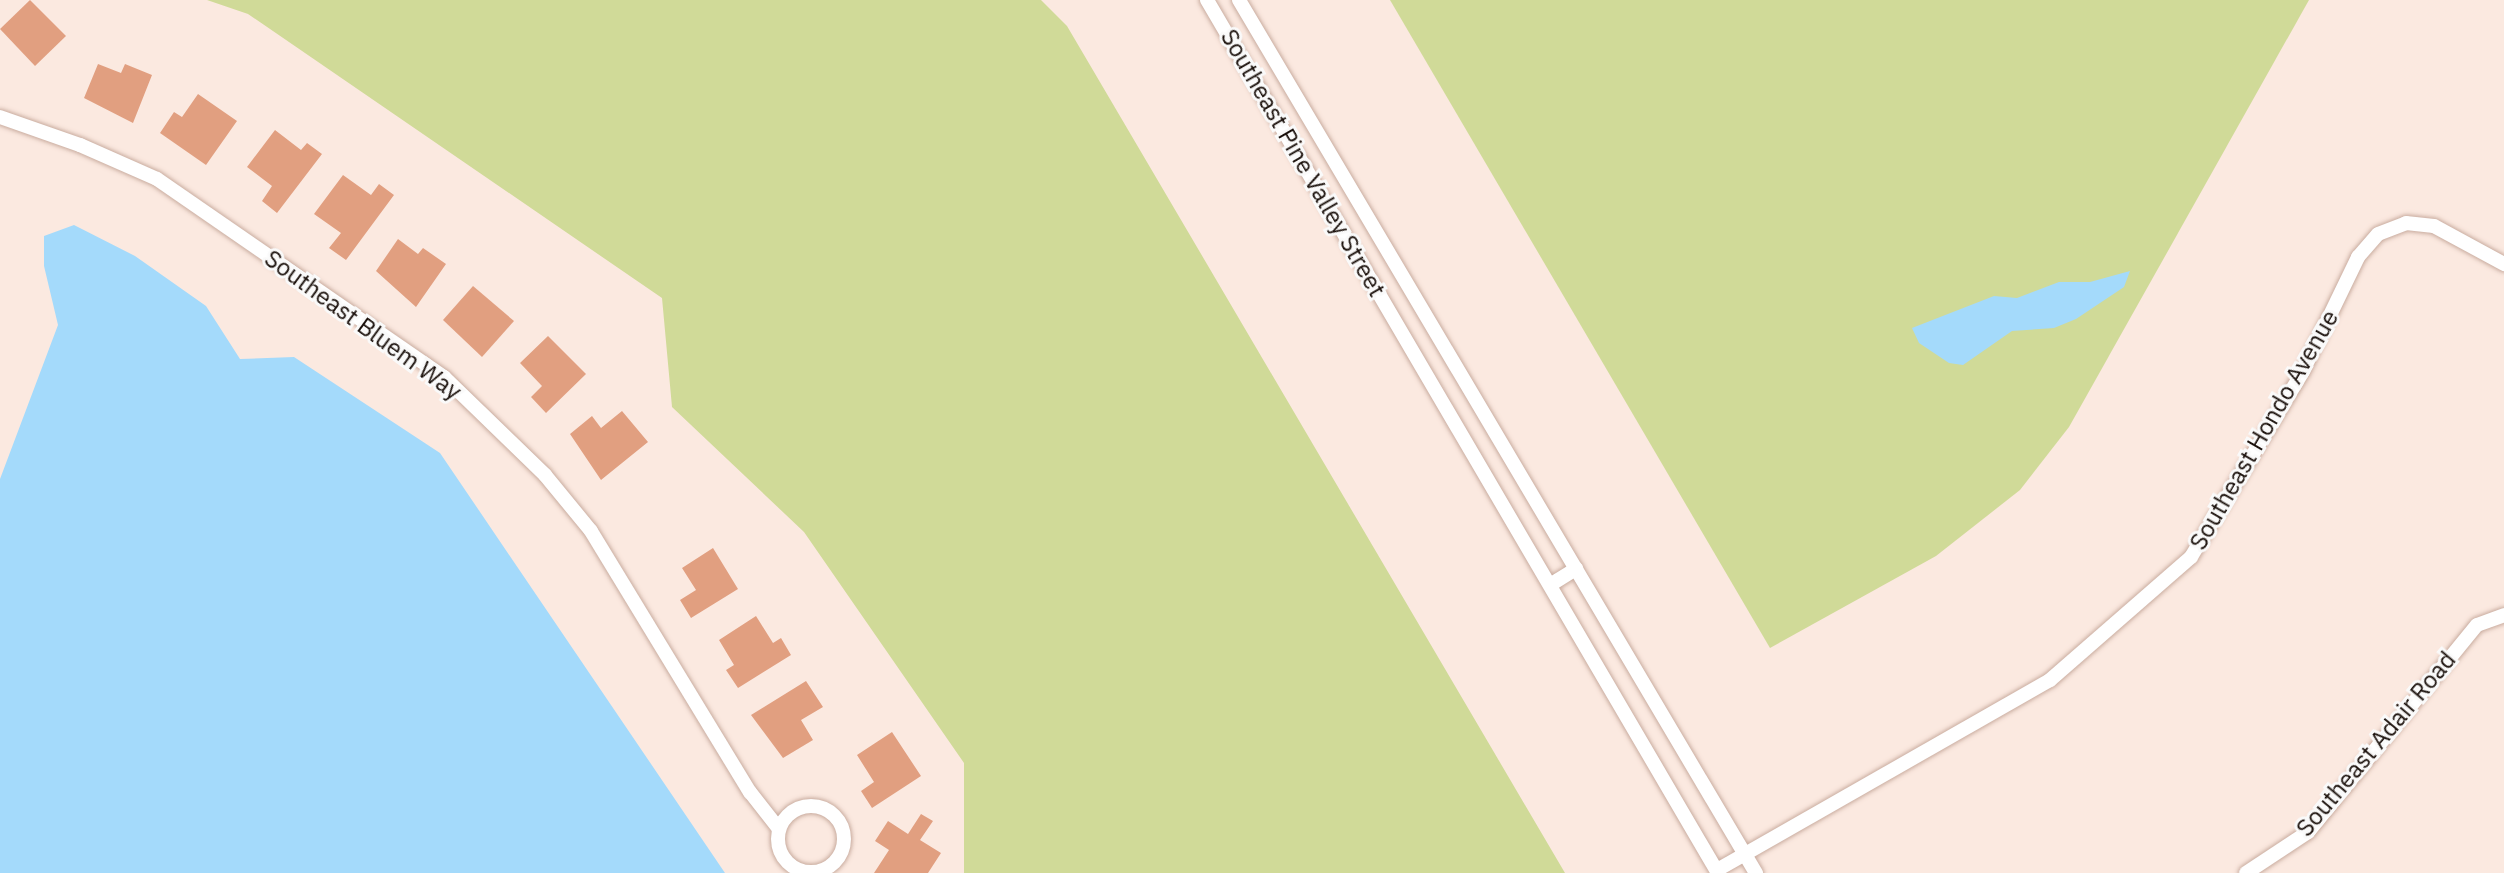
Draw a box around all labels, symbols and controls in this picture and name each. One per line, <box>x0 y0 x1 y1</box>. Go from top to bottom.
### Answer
street label: Southeast Pine Valley Street <box>1215 24 1391 302</box>
street label: Southeast Bluem Way <box>259 244 467 406</box>
street label: Southeast Hondo Avenue <box>2184 305 2344 555</box>
street label: Southeast Adair Road <box>2290 646 2462 842</box>

